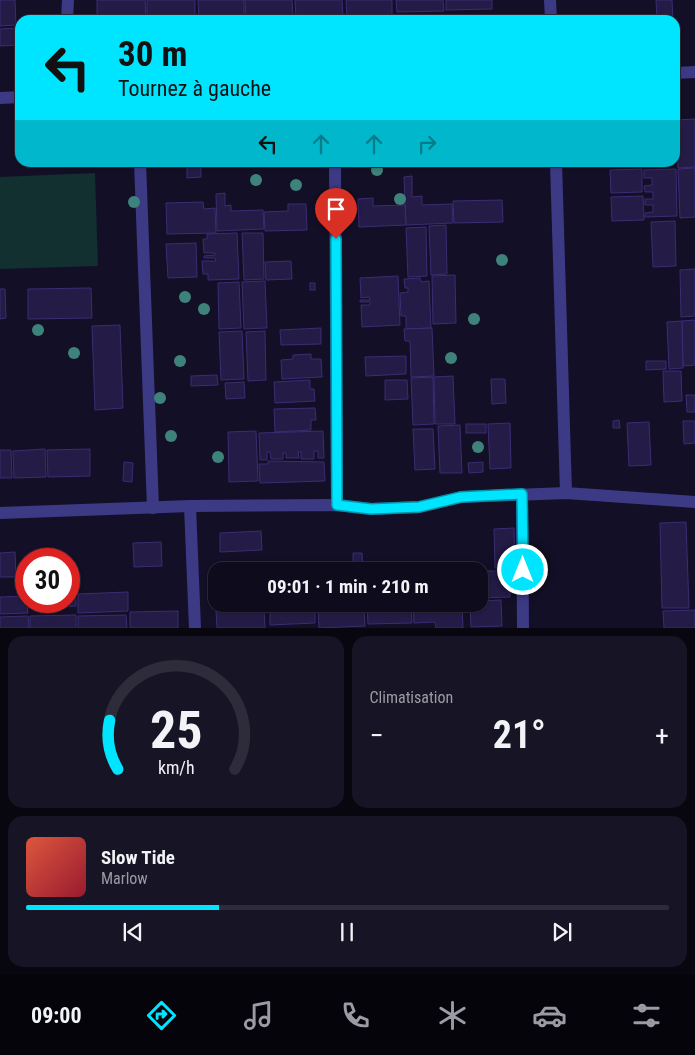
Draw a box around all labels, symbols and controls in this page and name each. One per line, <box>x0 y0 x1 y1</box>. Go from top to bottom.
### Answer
text: 30 m <box>118 34 187 75</box>
icon: left <box>35 35 100 100</box>
text: Tournez à gauche <box>118 76 271 101</box>
icon: left <box>254 130 282 158</box>
icon: ahead <box>307 130 335 158</box>
icon: ahead <box>360 130 388 158</box>
icon: right <box>413 130 441 158</box>
pin <box>315 188 357 239</box>
icon: arrive <box>322 195 350 223</box>
position arrow <box>496 543 548 595</box>
speed limit sign: 30 <box>15 548 80 613</box>
text: 09:01 · 1 min · 210 m <box>267 575 429 598</box>
text: Climatisation <box>370 688 453 707</box>
text: 25 <box>149 700 202 761</box>
text: 21° <box>493 713 546 757</box>
text: − <box>370 719 384 752</box>
text: + <box>655 719 669 752</box>
text: km/h <box>157 757 194 778</box>
text: Slow Tide <box>101 846 175 869</box>
text: Marlow <box>101 869 148 888</box>
icon: previous <box>119 918 147 946</box>
icon: pause <box>333 918 361 946</box>
icon: next <box>548 918 576 946</box>
icon: directions <box>144 998 179 1033</box>
icon: music <box>241 998 276 1033</box>
icon: phone <box>338 998 373 1033</box>
icon: climate <box>435 998 470 1033</box>
icon: car <box>532 998 567 1033</box>
icon: filters <box>629 998 664 1033</box>
text: 09:00 <box>31 1003 82 1028</box>

